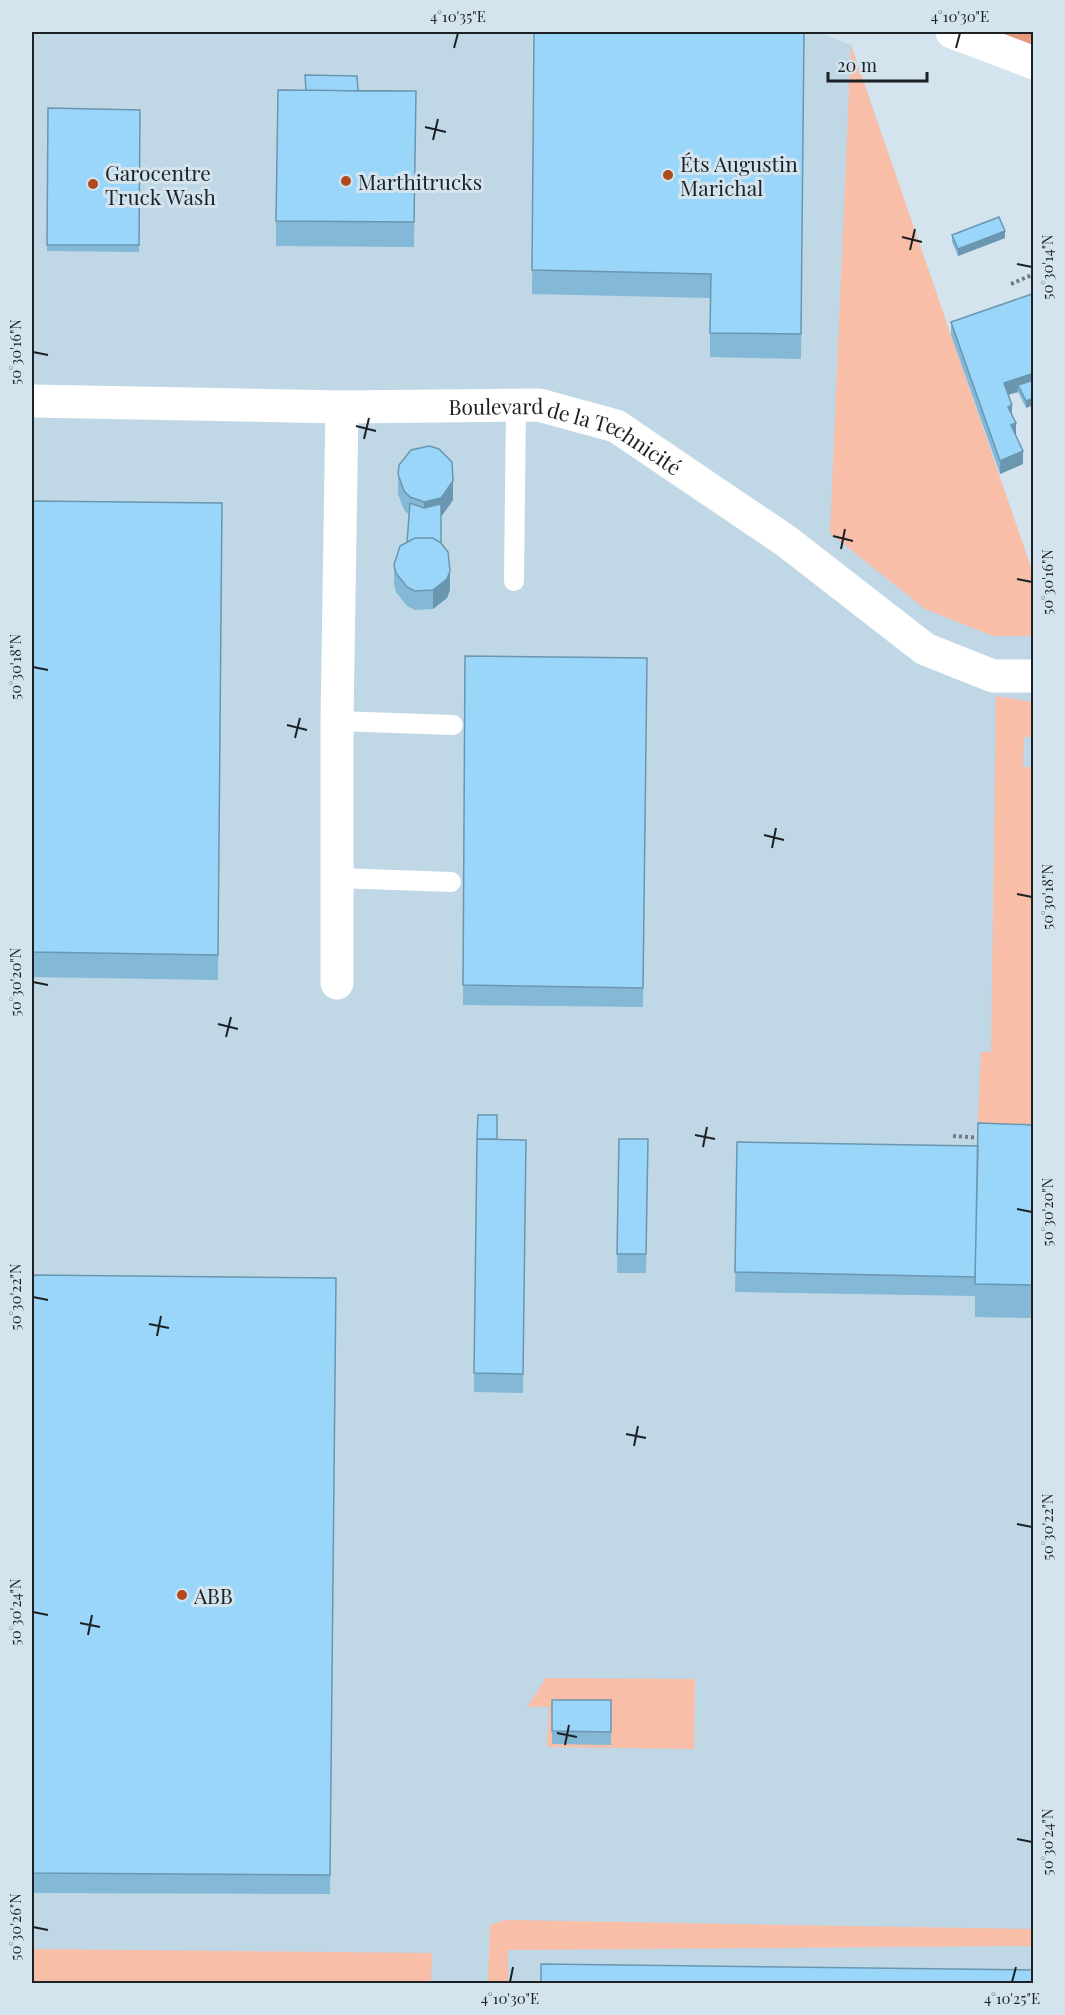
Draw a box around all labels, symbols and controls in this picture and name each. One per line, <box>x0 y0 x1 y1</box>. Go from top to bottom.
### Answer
text: 4°10'35"E <box>430 6 486 26</box>
text: 4°10'30"E <box>931 6 989 26</box>
scale bar <box>828 45 927 83</box>
text: 20 m <box>837 53 877 77</box>
place label: Éts Augustin Marichal <box>680 149 798 201</box>
place label: Garocentre Truck Wash <box>105 158 216 210</box>
place label: Marthitrucks <box>358 167 482 195</box>
marker: Éts Augustin Marichal <box>661 168 675 182</box>
marker: Marthitrucks <box>339 174 353 188</box>
marker: Garocentre Truck Wash <box>86 177 100 191</box>
text: 50°30'14"N <box>1037 234 1057 300</box>
text: 50°30'16"N <box>5 319 25 385</box>
street label: Boulevard de la Technicité <box>448 391 687 481</box>
text: 50°30'16"N <box>1037 549 1057 615</box>
text: 50°30'18"N <box>5 634 25 700</box>
text: 50°30'18"N <box>1037 864 1057 930</box>
text: 50°30'20"N <box>5 947 25 1016</box>
text: 50°30'20"N <box>1037 1177 1057 1246</box>
text: 50°30'22"N <box>5 1263 25 1331</box>
text: 50°30'22"N <box>1037 1493 1057 1561</box>
text: 50°30'24"N <box>5 1578 25 1646</box>
place label: ABB <box>193 1581 233 1609</box>
marker: ABB <box>175 1588 189 1602</box>
text: 50°30'24"N <box>1037 1808 1057 1876</box>
text: 50°30'26"N <box>5 1893 25 1961</box>
text: 4°10'30"E <box>481 1988 539 2008</box>
text: 4°10'25"E <box>984 1988 1040 2008</box>

